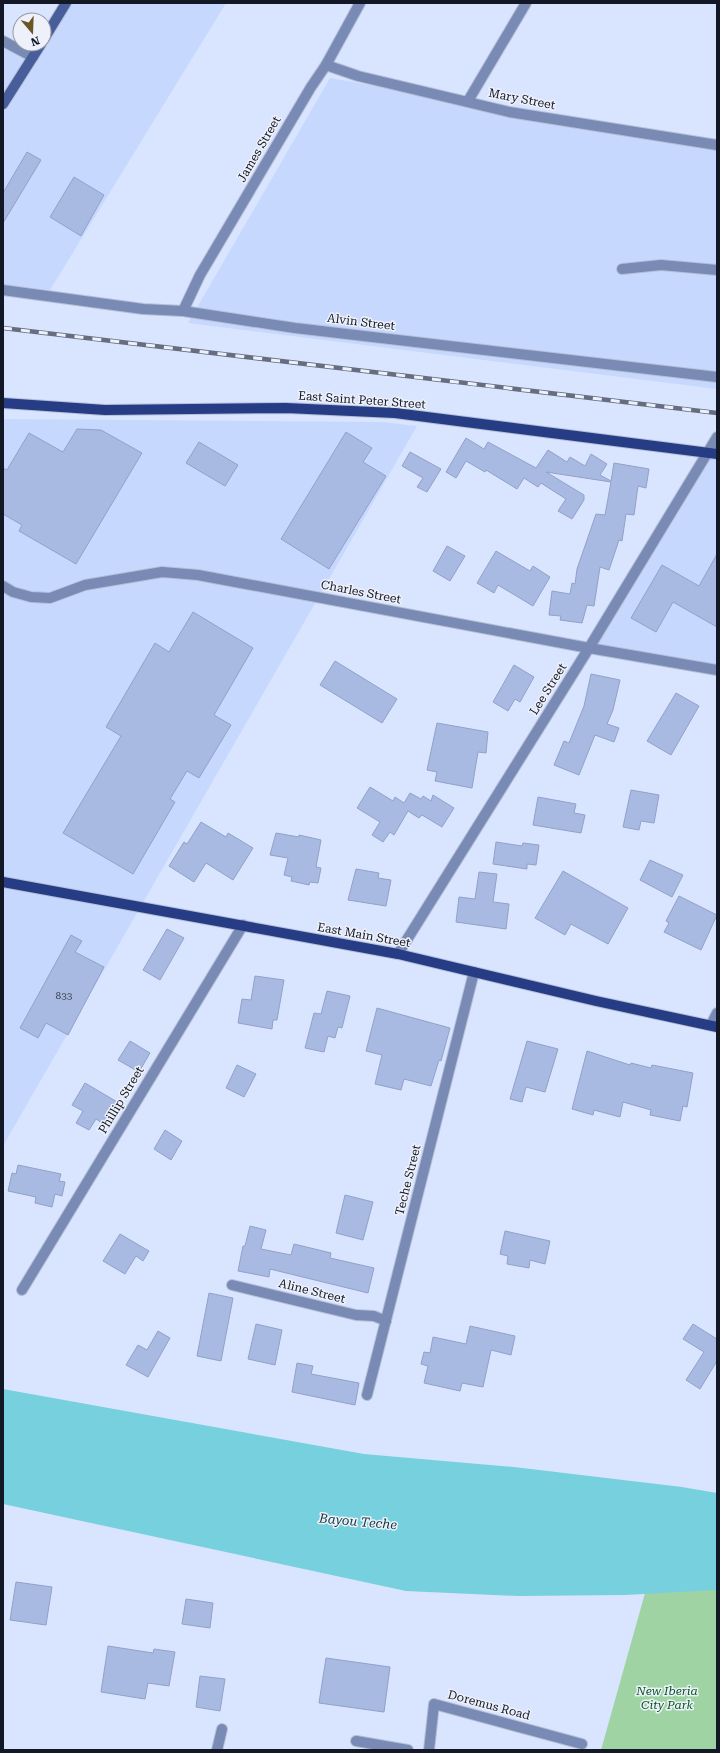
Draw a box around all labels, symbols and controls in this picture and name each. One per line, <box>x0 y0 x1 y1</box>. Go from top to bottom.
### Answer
north arrow <box>12 12 52 52</box>
text: N <box>28 33 41 49</box>
street label: Mary Street <box>488 86 557 112</box>
street label: James Street <box>235 113 284 184</box>
street label: Alvin Street <box>326 311 396 333</box>
street label: East Saint Peter Street <box>298 389 427 411</box>
street label: Charles Street <box>320 577 403 607</box>
street label: Lee Street <box>527 660 570 717</box>
street label: East Main Street <box>316 920 412 950</box>
house number: 833 <box>56 990 73 1001</box>
street label: Phillip Street <box>95 1063 147 1136</box>
street label: Teche Street <box>392 1143 424 1217</box>
street label: Aline Street <box>277 1276 347 1306</box>
water label: Bayou Teche <box>317 1511 398 1532</box>
park label: New Iberia City Park <box>635 1684 698 1712</box>
street label: Doremus Road <box>446 1687 532 1723</box>

